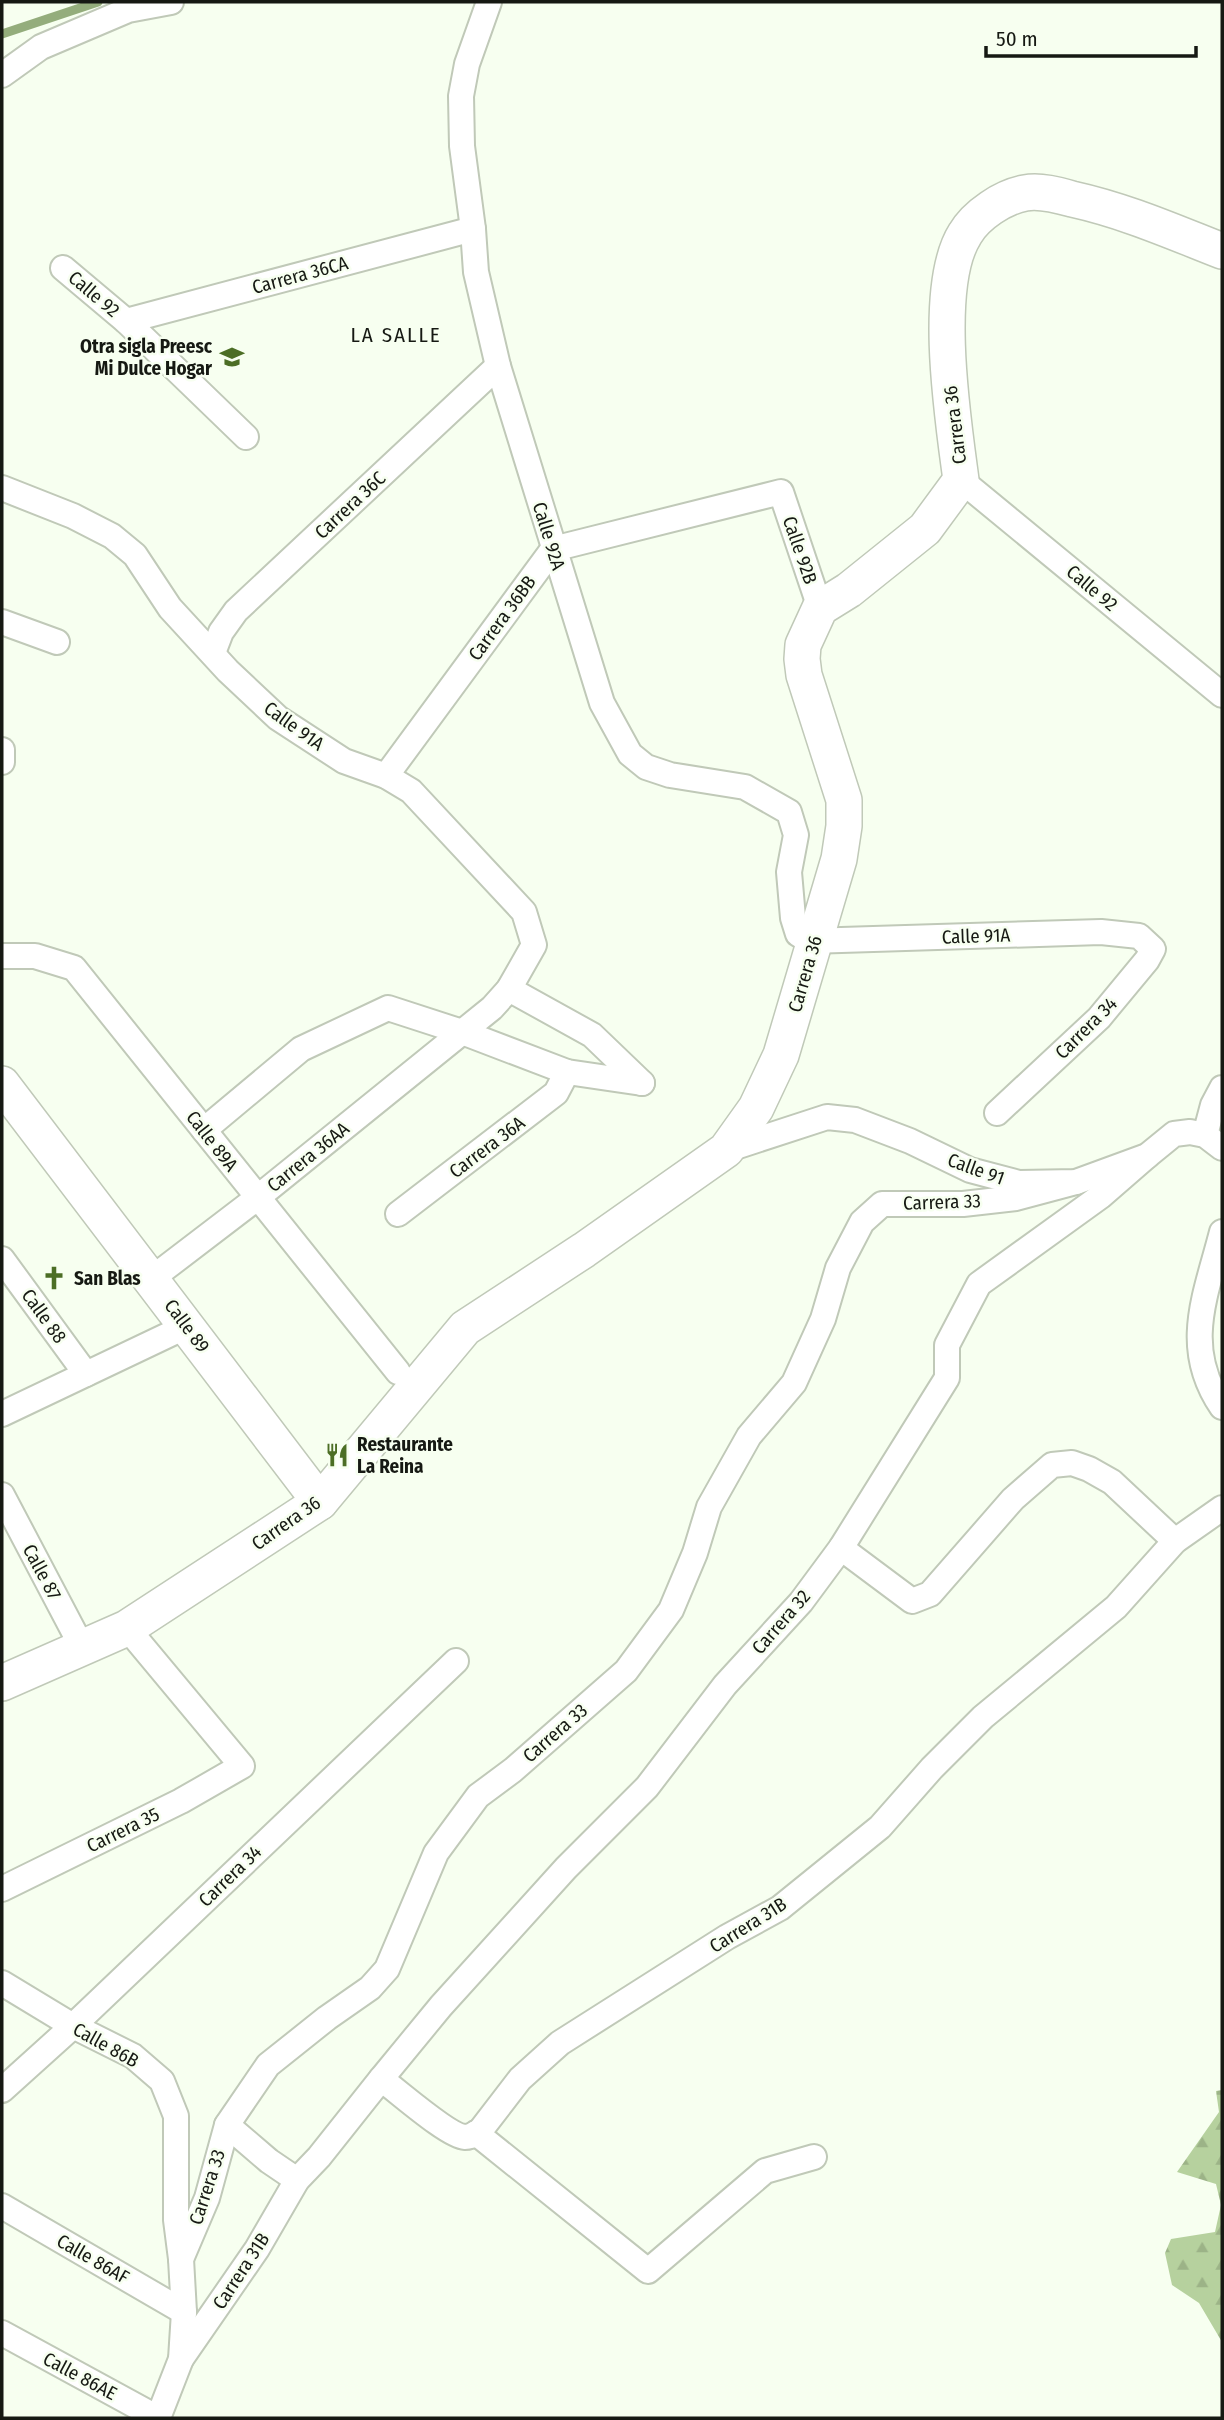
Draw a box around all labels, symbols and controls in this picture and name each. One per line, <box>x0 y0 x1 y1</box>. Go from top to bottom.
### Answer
scale bar <box>986 14 1196 58</box>
text: 50 m <box>996 26 1038 52</box>
street label: Carrera 36CA <box>250 251 350 299</box>
street label: Calle 92 <box>64 266 124 322</box>
district label: LA SALLE <box>350 322 442 348</box>
place label: Otra sigla Preesc Mi Dulce Hogar <box>80 335 213 380</box>
school or university icon: Otra sigla Preesc Mi Dulce Hogar <box>218 343 246 371</box>
street label: Carrera 36 <box>939 385 971 465</box>
street label: Carrera 36C <box>310 466 390 544</box>
street label: Calle 92A <box>528 499 570 573</box>
street label: Calle 92B <box>778 513 822 587</box>
street label: Calle 92 <box>1062 560 1122 616</box>
street label: Carrera 36BB <box>463 571 541 665</box>
street label: Calle 91A <box>259 697 329 755</box>
street label: Calle 91A <box>941 923 1011 949</box>
street label: Carrera 36 <box>783 933 827 1015</box>
street label: Carrera 34 <box>1050 992 1122 1064</box>
street label: Calle 89A <box>181 1106 243 1176</box>
street label: Carrera 36A <box>445 1111 529 1183</box>
street label: Carrera 36AA <box>262 1117 354 1197</box>
street label: Calle 91 <box>944 1148 1008 1190</box>
street label: Carrera 33 <box>903 1189 981 1215</box>
church icon: San Blas <box>40 1264 68 1292</box>
place label: San Blas <box>74 1267 141 1290</box>
street label: Calle 88 <box>17 1284 71 1348</box>
street label: Calle 89 <box>160 1295 214 1357</box>
place label: Restaurante La Reina <box>357 1433 453 1478</box>
restaurant icon: Restaurante La Reina <box>323 1441 351 1469</box>
street label: Carrera 36 <box>247 1491 325 1555</box>
street label: Calle 87 <box>18 1540 66 1604</box>
street label: Carrera 32 <box>747 1585 815 1659</box>
street label: Carrera 33 <box>518 1699 592 1767</box>
street label: Carrera 35 <box>83 1803 163 1857</box>
street label: Carrera 34 <box>194 1841 266 1911</box>
street label: Carrera 31B <box>705 1892 791 1958</box>
street label: Calle 86B <box>69 2018 143 2072</box>
street label: Carrera 33 <box>184 2146 230 2228</box>
street label: Carrera 31B <box>208 2228 274 2314</box>
street label: Calle 86AF <box>53 2229 133 2289</box>
street label: Calle 86AE <box>39 2347 121 2405</box>

